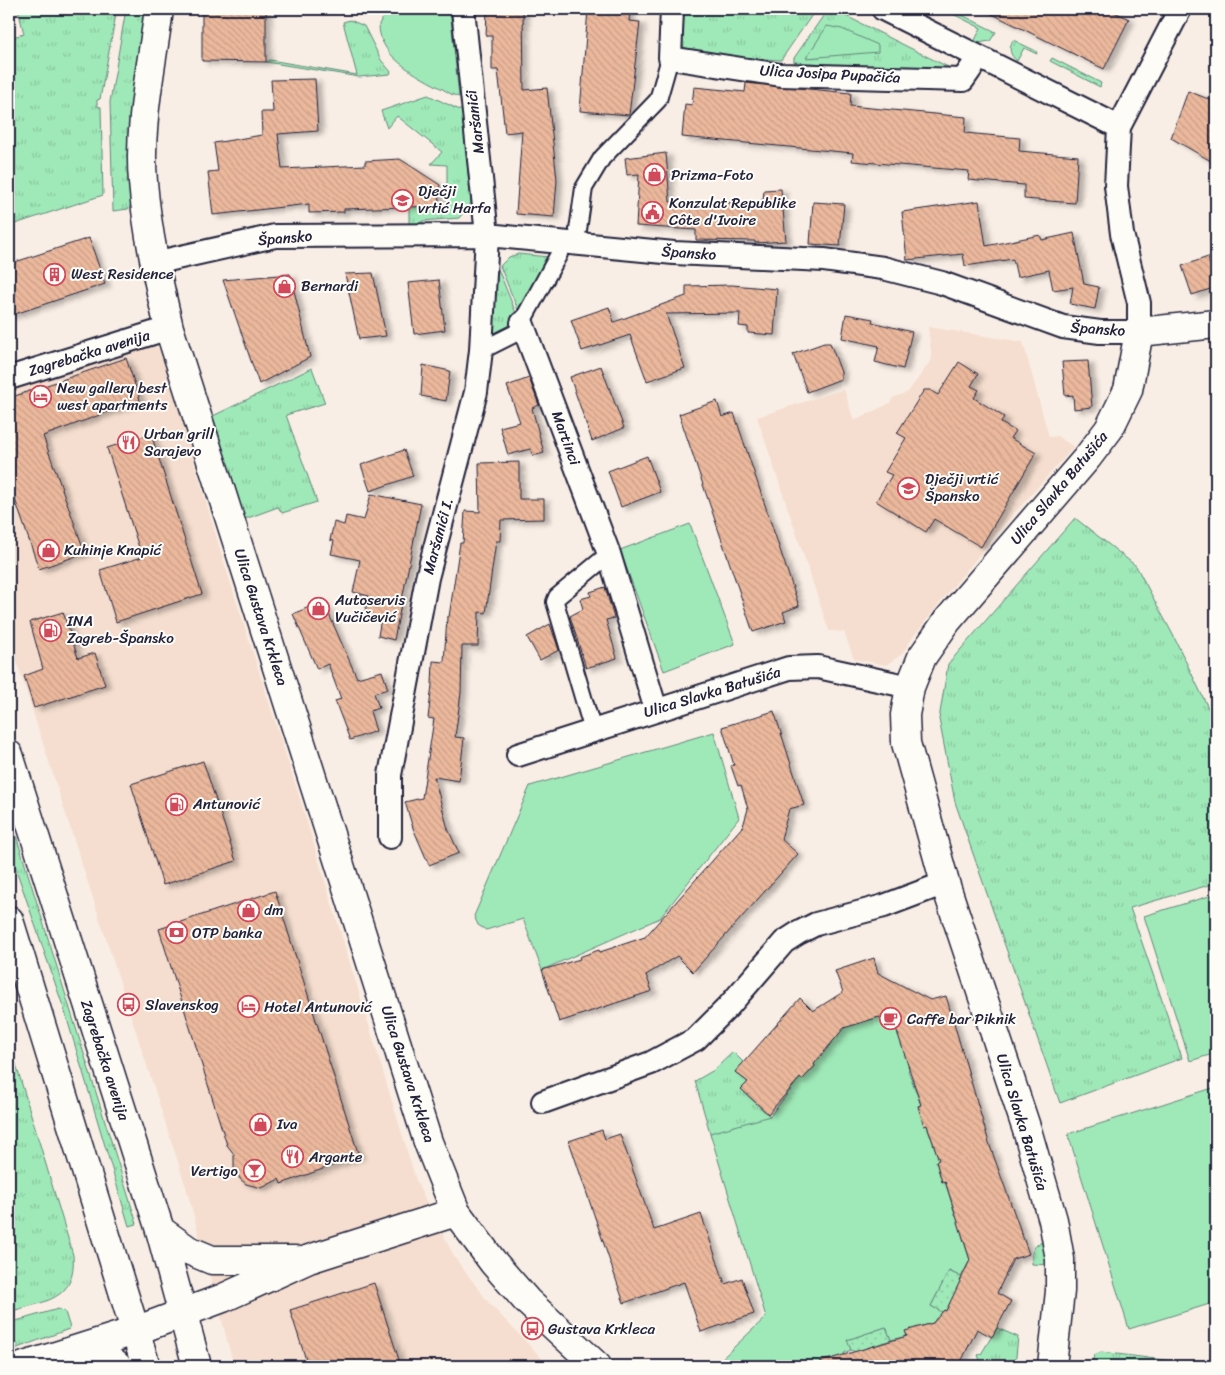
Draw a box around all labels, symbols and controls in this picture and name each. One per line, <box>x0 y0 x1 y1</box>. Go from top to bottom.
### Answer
street label: Ulica Josipa Pupačića <box>759 57 901 91</box>
street label: Maršanići <box>458 88 492 155</box>
place label: Prizma-Foto <box>671 162 754 188</box>
shop icon: Prizma-Foto <box>643 163 667 187</box>
place label: Dječji vrtić Harfa <box>418 178 492 221</box>
school or university icon: Dječji vrtić Harfa <box>390 188 414 212</box>
place label: Konzulat Republike Côte d'Ivoire <box>669 190 796 233</box>
public building icon: Konzulat Republike Côte d'Ivoire <box>641 200 665 224</box>
street label: Špansko <box>257 223 314 253</box>
street label: Špansko <box>661 238 718 268</box>
place label: West Residence <box>71 261 174 287</box>
building icon: West Residence <box>43 262 67 286</box>
place label: Bernardi <box>301 273 359 299</box>
shop icon: Bernardi <box>273 274 297 298</box>
street label: Špansko <box>1070 314 1127 344</box>
street label: Zagrebačka avenija <box>25 322 153 384</box>
place label: New gallery best west apartments <box>57 375 168 418</box>
hotel icon: New gallery best west apartments <box>29 385 53 409</box>
street label: Martinci <box>544 407 588 470</box>
place label: Urban grill Sarajevo <box>144 421 215 464</box>
street label: Ulica Slavka Batušića <box>1003 425 1115 551</box>
restaurant icon: Urban grill Sarajevo <box>116 431 140 455</box>
place label: Dječji vrtić Špansko <box>925 466 1000 509</box>
school or university icon: Dječji vrtić Špansko <box>897 476 921 500</box>
street label: Maršanići I. <box>415 495 461 577</box>
place label: Kuhinje Knapić <box>64 537 163 563</box>
shop icon: Kuhinje Knapić <box>36 538 60 562</box>
street label: Ulica Gustava Krkleca <box>227 545 296 689</box>
place label: Autoservis Vučičević <box>334 587 405 630</box>
shop icon: Autoservis Vučičević <box>307 597 331 621</box>
place label: INA Zagreb-Špansko <box>66 608 174 651</box>
fuel station icon: INA Zagreb-Špansko <box>39 618 63 642</box>
street label: Ulica Slavka Batušića <box>640 659 784 725</box>
place label: Antunović <box>192 791 261 817</box>
fuel station icon: Antunović <box>165 792 189 816</box>
place label: dm <box>264 897 283 923</box>
shop icon: dm <box>236 898 260 922</box>
place label: OTP banka <box>192 920 263 946</box>
bank icon: OTP banka <box>164 921 188 945</box>
place label: Slavenskog <box>145 992 219 1018</box>
bus stop icon: Slavenskog <box>117 993 141 1017</box>
place label: Hotel Antunović <box>264 994 373 1020</box>
hotel icon: Hotel Antunović <box>236 995 260 1019</box>
street label: Zagrebačka avenija <box>73 996 137 1124</box>
street label: Ulica Gustava Krkleca <box>374 1002 443 1146</box>
place label: Caffe bar Piknik <box>907 1006 1016 1032</box>
cafe icon: Caffe bar Piknik <box>879 1007 903 1031</box>
street label: Ulica Slavka Batušića <box>989 1050 1055 1194</box>
place label: Iva <box>276 1111 298 1137</box>
shop icon: Iva <box>249 1112 273 1136</box>
place label: Argante <box>308 1144 363 1170</box>
restaurant icon: Argante <box>281 1145 305 1169</box>
place label: Vertigo <box>191 1158 239 1184</box>
bar icon: Vertigo <box>242 1159 266 1183</box>
place label: Gustava Krkleca <box>548 1316 655 1342</box>
bus stop icon: Gustava Krkleca <box>520 1317 544 1341</box>

